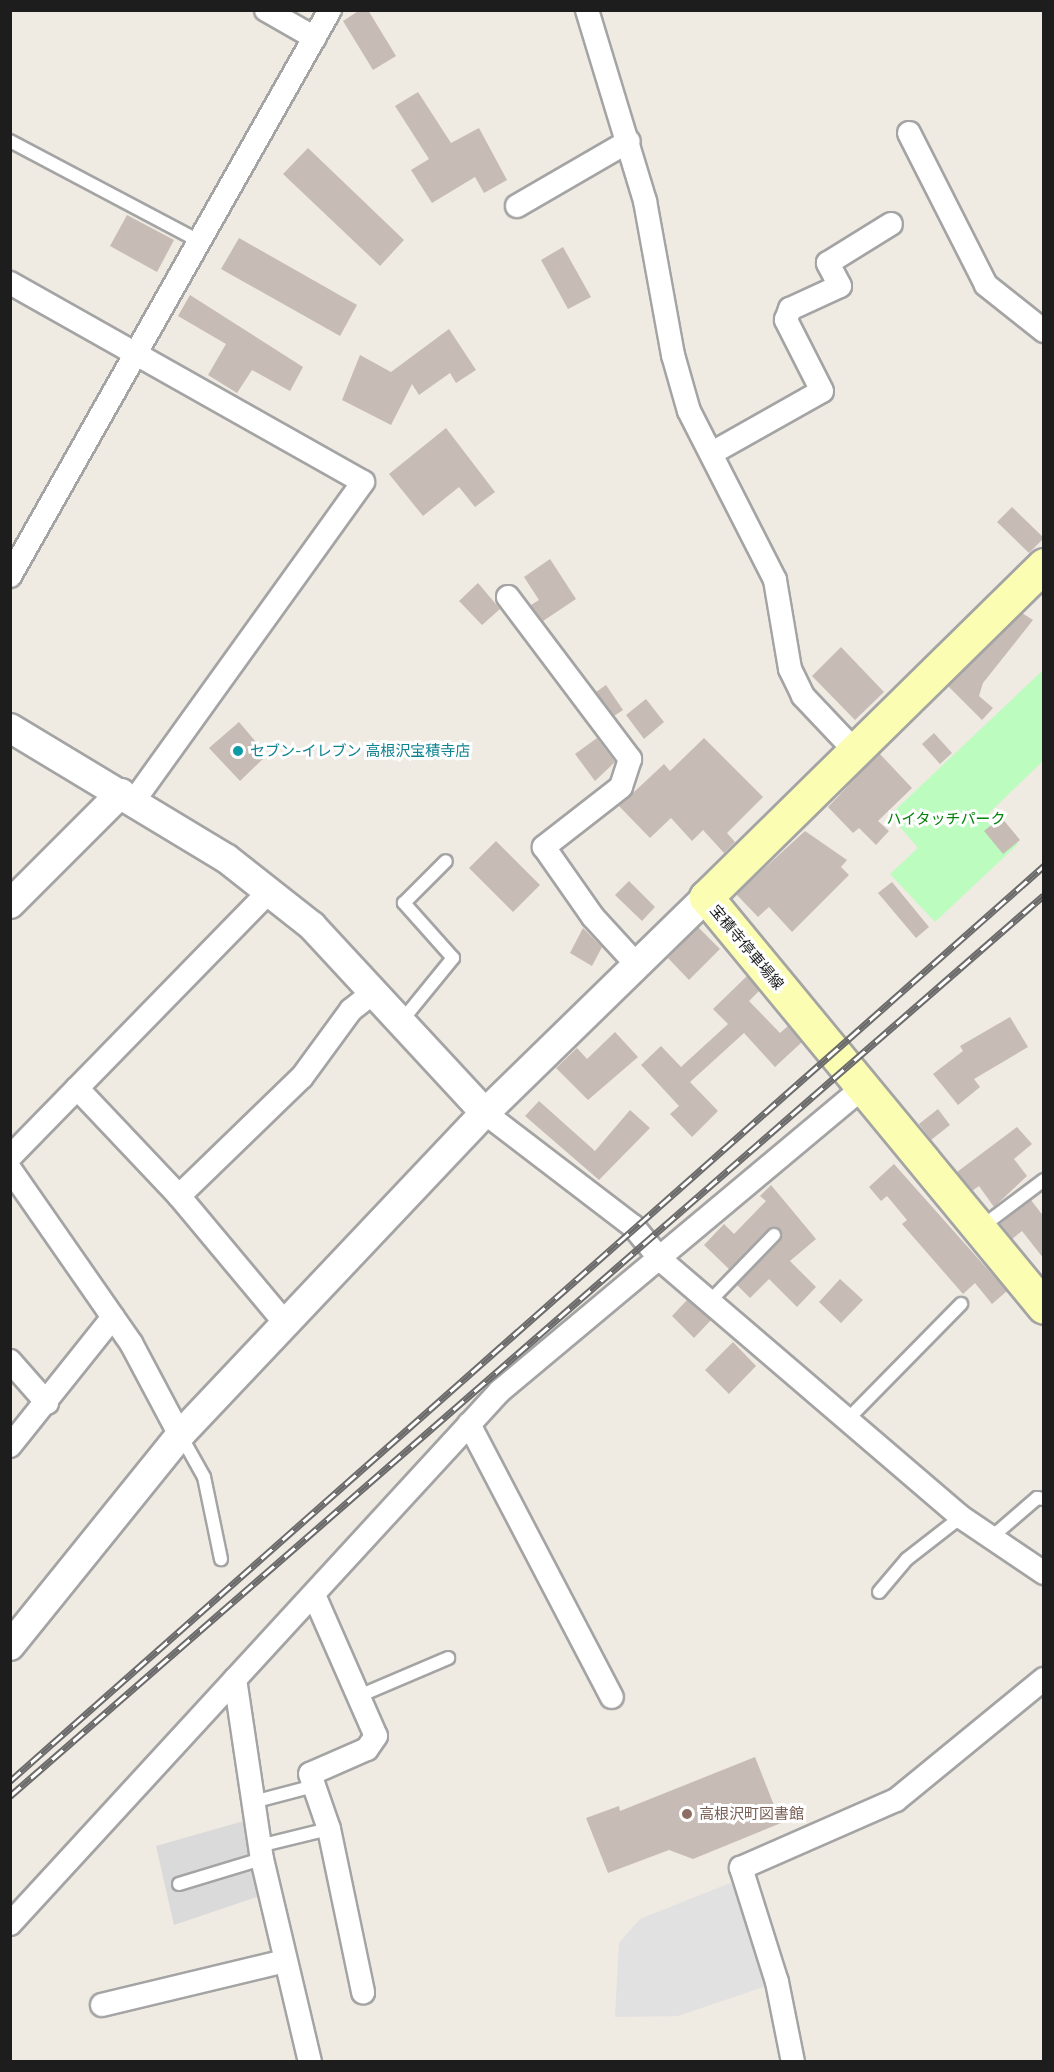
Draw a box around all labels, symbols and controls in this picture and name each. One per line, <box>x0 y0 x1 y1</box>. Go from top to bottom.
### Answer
place label: セブン-イレブン 高根沢宝積寺店 <box>250 742 470 760</box>
marker: セブン-イレブン 高根沢宝積寺店 <box>231 744 245 758</box>
park label: ハイタッチパーク <box>886 810 1006 828</box>
street label: 宝積寺停車場線 <box>706 901 788 993</box>
place label: 高根沢町図書館 <box>699 1805 804 1823</box>
marker: 高根沢町図書館 <box>680 1807 694 1821</box>

